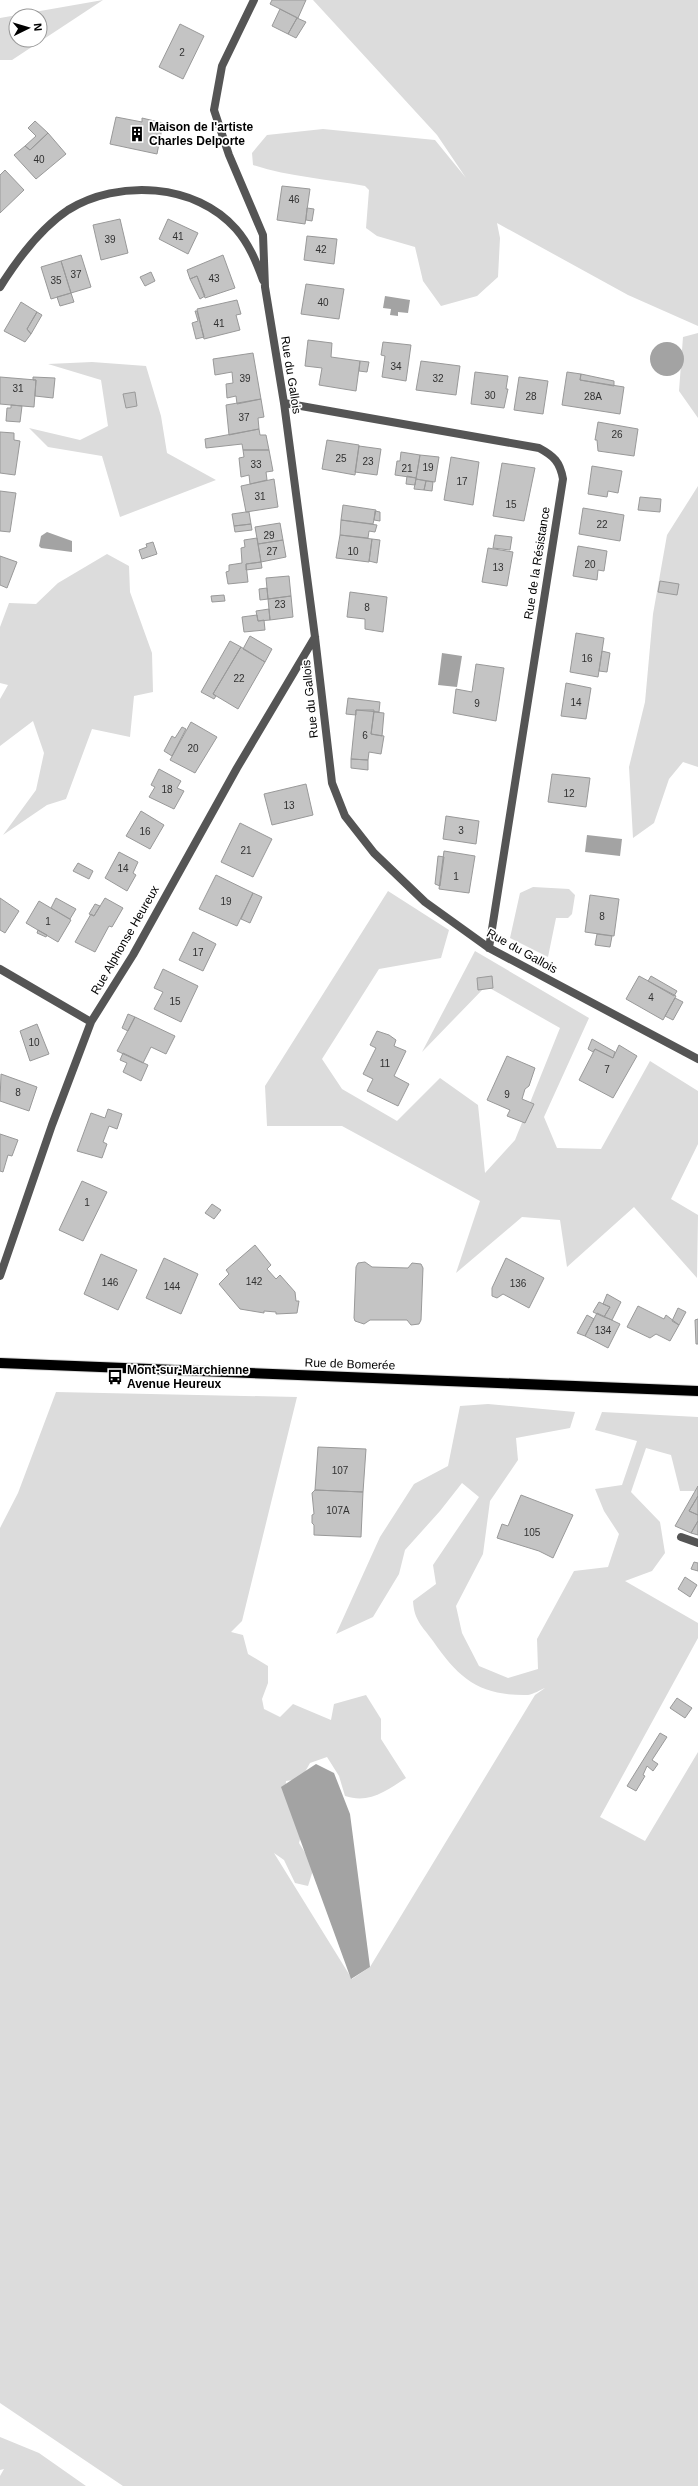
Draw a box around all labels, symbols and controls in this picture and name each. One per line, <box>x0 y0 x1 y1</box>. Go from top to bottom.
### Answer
north arrow <box>8 8 48 48</box>
text: N <box>32 23 44 32</box>
house number: 2 <box>179 47 185 58</box>
place label: Maison de l'artiste Charles Delporte <box>149 120 254 148</box>
building icon: Maison de l'artiste Charles Delporte <box>128 125 146 143</box>
house number: 40 <box>33 154 45 165</box>
house number: 46 <box>288 194 300 205</box>
house number: 41 <box>172 231 184 242</box>
house number: 39 <box>104 234 116 245</box>
house number: 42 <box>315 244 327 255</box>
house number: 37 <box>70 269 82 280</box>
house number: 43 <box>208 273 220 284</box>
house number: 35 <box>50 275 62 286</box>
house number: 40 <box>317 297 329 308</box>
house number: 41 <box>213 318 225 329</box>
street label: Rue du Gallois <box>278 335 304 415</box>
house number: 34 <box>390 361 402 372</box>
house number: 39 <box>239 373 251 384</box>
house number: 32 <box>432 373 444 384</box>
house number: 31 <box>12 383 24 394</box>
house number: 30 <box>484 390 496 401</box>
house number: 28 <box>525 391 537 402</box>
house number: 28A <box>584 391 602 402</box>
house number: 37 <box>238 412 250 423</box>
house number: 26 <box>611 429 623 440</box>
house number: 25 <box>335 453 347 464</box>
house number: 23 <box>362 456 374 467</box>
house number: 33 <box>250 459 262 470</box>
house number: 19 <box>422 462 434 473</box>
house number: 21 <box>401 463 413 474</box>
house number: 17 <box>456 476 468 487</box>
house number: 31 <box>254 491 266 502</box>
house number: 15 <box>505 499 517 510</box>
street label: Rue de la Résistance <box>521 505 553 620</box>
house number: 22 <box>596 519 608 530</box>
house number: 29 <box>263 530 275 541</box>
house number: 27 <box>266 546 278 557</box>
house number: 10 <box>347 546 359 557</box>
house number: 20 <box>584 559 596 570</box>
house number: 13 <box>492 562 504 573</box>
house number: 23 <box>274 599 286 610</box>
house number: 8 <box>364 602 370 613</box>
house number: 16 <box>581 653 593 664</box>
street label: Rue du Gallois <box>299 659 321 739</box>
house number: 22 <box>233 673 245 684</box>
house number: 14 <box>570 697 582 708</box>
house number: 9 <box>474 698 480 709</box>
house number: 6 <box>362 730 368 741</box>
house number: 20 <box>187 743 199 754</box>
house number: 18 <box>161 784 173 795</box>
house number: 12 <box>563 788 575 799</box>
house number: 13 <box>283 800 295 811</box>
house number: 3 <box>458 825 464 836</box>
house number: 16 <box>139 826 151 837</box>
house number: 21 <box>240 845 252 856</box>
house number: 14 <box>117 863 129 874</box>
house number: 1 <box>453 871 459 882</box>
street label: Rue Alphonse Heureux <box>88 883 162 997</box>
house number: 19 <box>220 896 232 907</box>
house number: 8 <box>599 911 605 922</box>
house number: 1 <box>45 916 51 927</box>
street label: Rue du Gallois <box>484 926 560 976</box>
house number: 17 <box>192 947 204 958</box>
house number: 4 <box>648 992 654 1003</box>
house number: 15 <box>169 996 181 1007</box>
house number: 10 <box>28 1037 40 1048</box>
house number: 11 <box>380 1058 391 1069</box>
house number: 7 <box>604 1064 610 1075</box>
house number: 8 <box>15 1087 21 1098</box>
house number: 9 <box>504 1089 510 1100</box>
house number: 1 <box>84 1197 90 1208</box>
house number: 142 <box>246 1276 263 1287</box>
house number: 146 <box>102 1277 119 1288</box>
house number: 136 <box>510 1278 527 1289</box>
house number: 144 <box>164 1281 181 1292</box>
house number: 134 <box>595 1325 612 1336</box>
street label: Rue de Bomerée <box>304 1355 396 1373</box>
place label: Mont-sur-Marchienne Avenue Heureux <box>127 1363 249 1391</box>
bus stop icon: Mont-sur-Marchienne Avenue Heureux <box>106 1368 124 1386</box>
house number: 107 <box>332 1465 349 1476</box>
house number: 107A <box>326 1505 350 1516</box>
house number: 105 <box>524 1527 541 1538</box>

